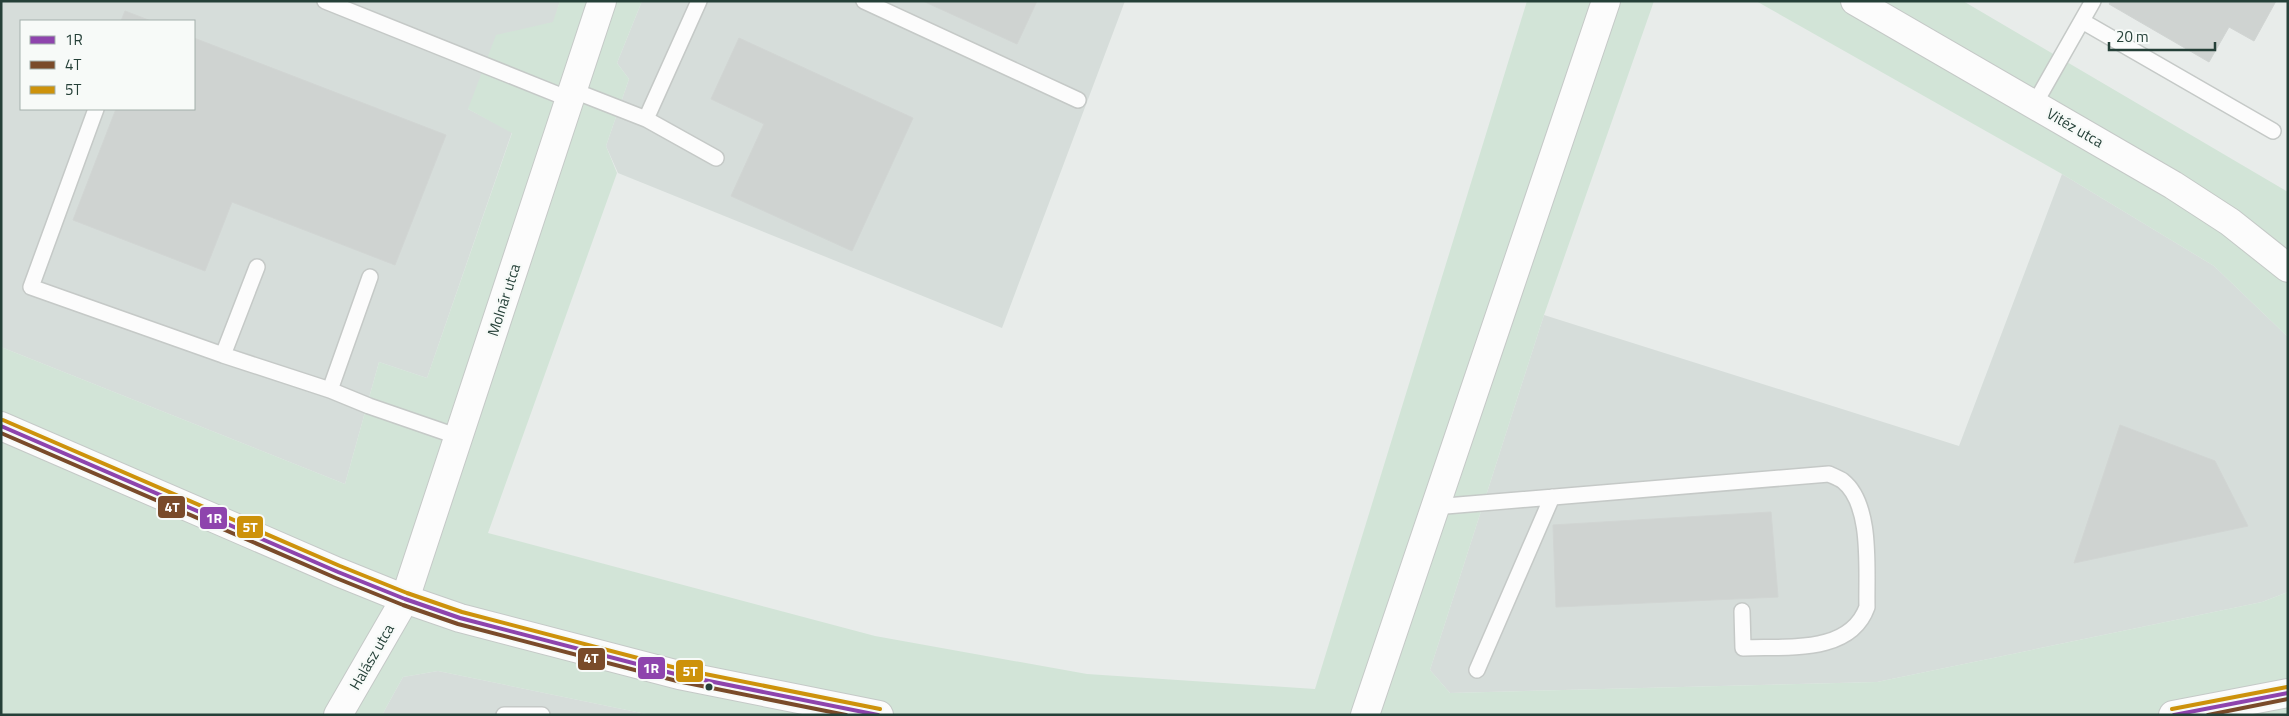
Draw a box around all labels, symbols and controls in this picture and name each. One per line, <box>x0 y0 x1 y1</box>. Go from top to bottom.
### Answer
legend <box>20 20 195 110</box>
scale bar <box>2109 20 2215 52</box>
text: 20 m <box>2116 25 2149 48</box>
text: 1R <box>65 28 83 51</box>
text: 4T <box>65 53 81 76</box>
text: 5T <box>65 78 81 101</box>
street label: Vitéz utca <box>2043 102 2108 153</box>
street label: Molnár utca <box>481 260 526 339</box>
line badge: 4T <box>157 495 186 519</box>
text: 4T <box>164 496 180 517</box>
line badge: 1R <box>199 506 228 530</box>
text: 1R <box>206 507 223 528</box>
line badge: 5T <box>236 515 264 539</box>
text: 5T <box>242 516 258 537</box>
street label: Halász utca <box>343 619 400 694</box>
line badge: 4T <box>577 647 606 671</box>
text: 4T <box>583 647 599 668</box>
line badge: 1R <box>637 656 666 680</box>
text: 1R <box>643 657 660 678</box>
line badge: 5T <box>675 659 704 683</box>
text: 5T <box>682 660 698 681</box>
unlabelled marker <box>704 682 714 692</box>

